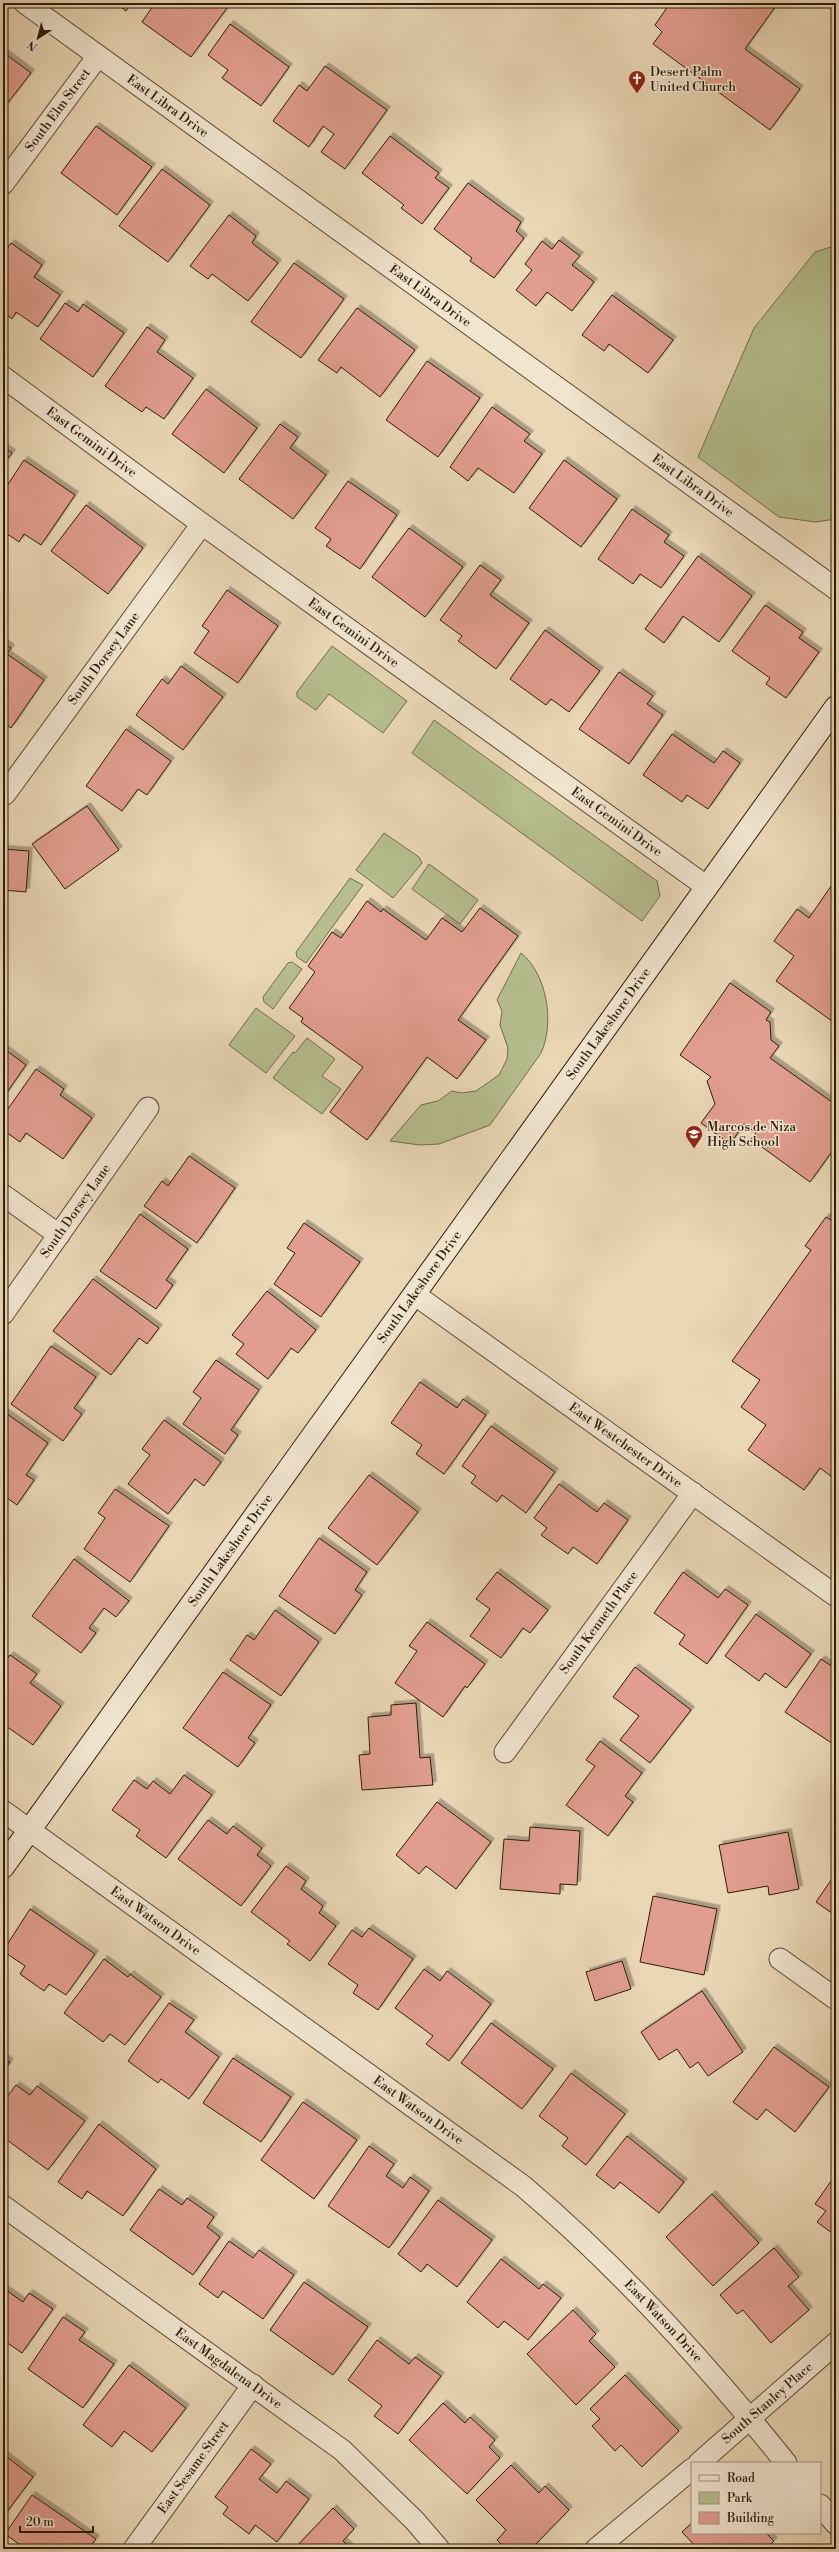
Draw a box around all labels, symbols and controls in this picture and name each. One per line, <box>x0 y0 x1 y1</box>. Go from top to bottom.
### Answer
north arrow <box>18 18 58 58</box>
text: N <box>25 37 40 54</box>
place label: Desert Palm United Church <box>650 64 736 95</box>
street label: South Elm Street <box>22 65 94 155</box>
church icon: Desert Palm United Church <box>627 69 647 94</box>
street label: East Libra Drive <box>124 71 212 141</box>
street label: East Libra Drive <box>386 261 475 331</box>
street label: East Gemini Drive <box>43 404 140 481</box>
street label: East Libra Drive <box>649 451 737 521</box>
street label: East Gemini Drive <box>305 595 403 671</box>
street label: South Dorsey Lane <box>65 609 143 708</box>
street label: East Gemini Drive <box>568 784 666 860</box>
street label: South Lakeshore Drive <box>563 964 654 1083</box>
place label: Marcos de Niza High School <box>707 1119 797 1150</box>
school or university icon: Marcos de Niza High School <box>684 1124 704 1149</box>
street label: South Dorsey Lane <box>37 1161 114 1261</box>
street label: South Lakeshore Drive <box>374 1227 465 1346</box>
street label: East Westchester Drive <box>566 1399 686 1492</box>
street label: South Lakeshore Drive <box>185 1491 276 1610</box>
street label: South Kenneth Place <box>556 1568 642 1677</box>
street label: East Watson Drive <box>107 1883 204 1959</box>
street label: East Watson Drive <box>370 2073 467 2149</box>
street label: East Watson Drive <box>621 2276 706 2366</box>
street label: East Magdalena Drive <box>172 2325 286 2413</box>
street label: South Stanley Place <box>719 2359 817 2447</box>
street label: East Sesame Street <box>154 2417 233 2517</box>
legend <box>691 2462 821 2534</box>
text: Road <box>727 2471 755 2486</box>
text: Park <box>727 2491 753 2506</box>
scale bar <box>20 2508 93 2534</box>
text: Building <box>726 2511 775 2526</box>
text: 20 m <box>26 2515 54 2530</box>

